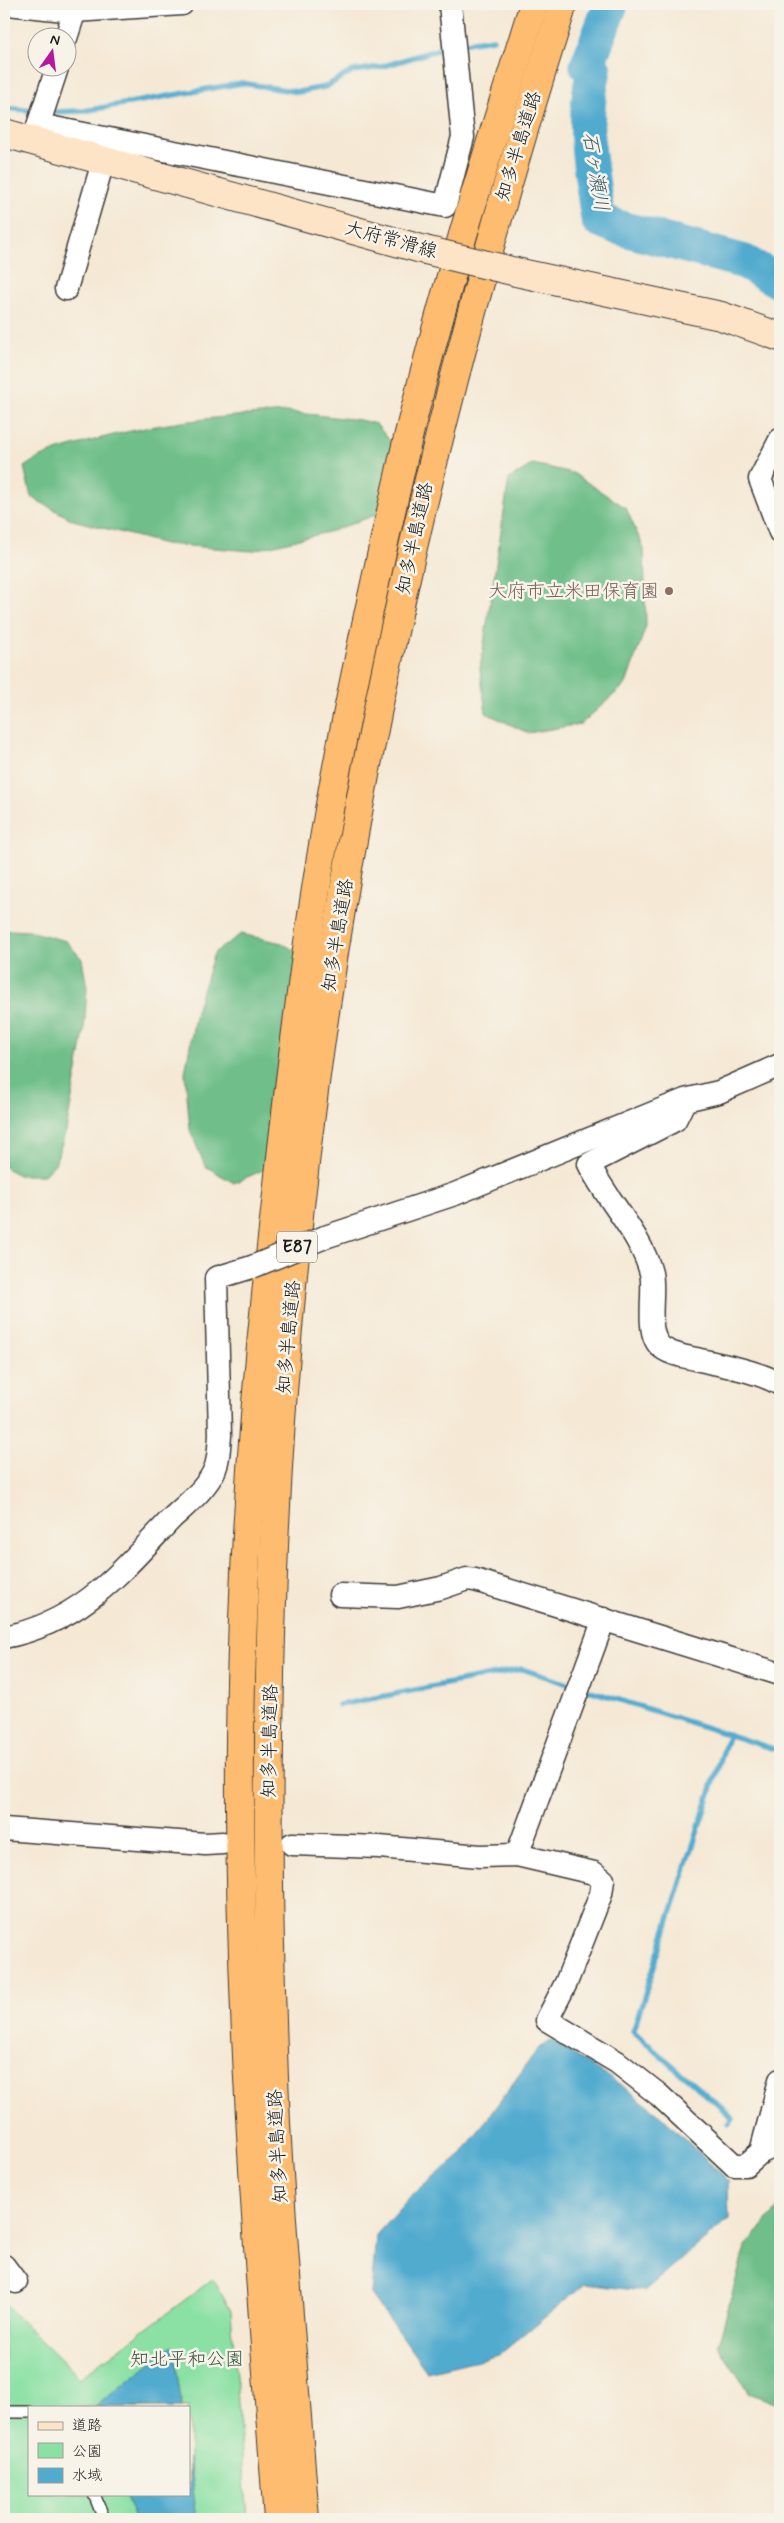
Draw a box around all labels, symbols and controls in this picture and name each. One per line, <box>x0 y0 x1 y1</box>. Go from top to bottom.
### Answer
north arrow <box>28 28 78 78</box>
text: N <box>48 30 62 50</box>
street label: 知多半島道路 <box>490 88 548 204</box>
water label: 石ヶ瀬川 <box>575 130 615 214</box>
street label: 大府常滑線 <box>342 216 440 264</box>
street label: 知多半島道路 <box>391 480 439 596</box>
place label: 大府市立米田保育園 <box>488 579 659 604</box>
marker: 大府市立米田保育園 <box>663 585 675 597</box>
street label: 知多半島道路 <box>317 877 359 993</box>
road number: E87 <box>277 1232 317 1262</box>
street label: 知多半島道路 <box>272 1279 306 1395</box>
street label: 知多半島道路 <box>257 1684 283 1798</box>
street label: 知多半島道路 <box>263 2088 293 2204</box>
park label: 知北平和公園 <box>130 2347 244 2372</box>
legend <box>28 2406 190 2496</box>
text: 道路 <box>72 2416 102 2436</box>
text: 公園 <box>72 2442 102 2462</box>
text: 水域 <box>72 2466 102 2486</box>

